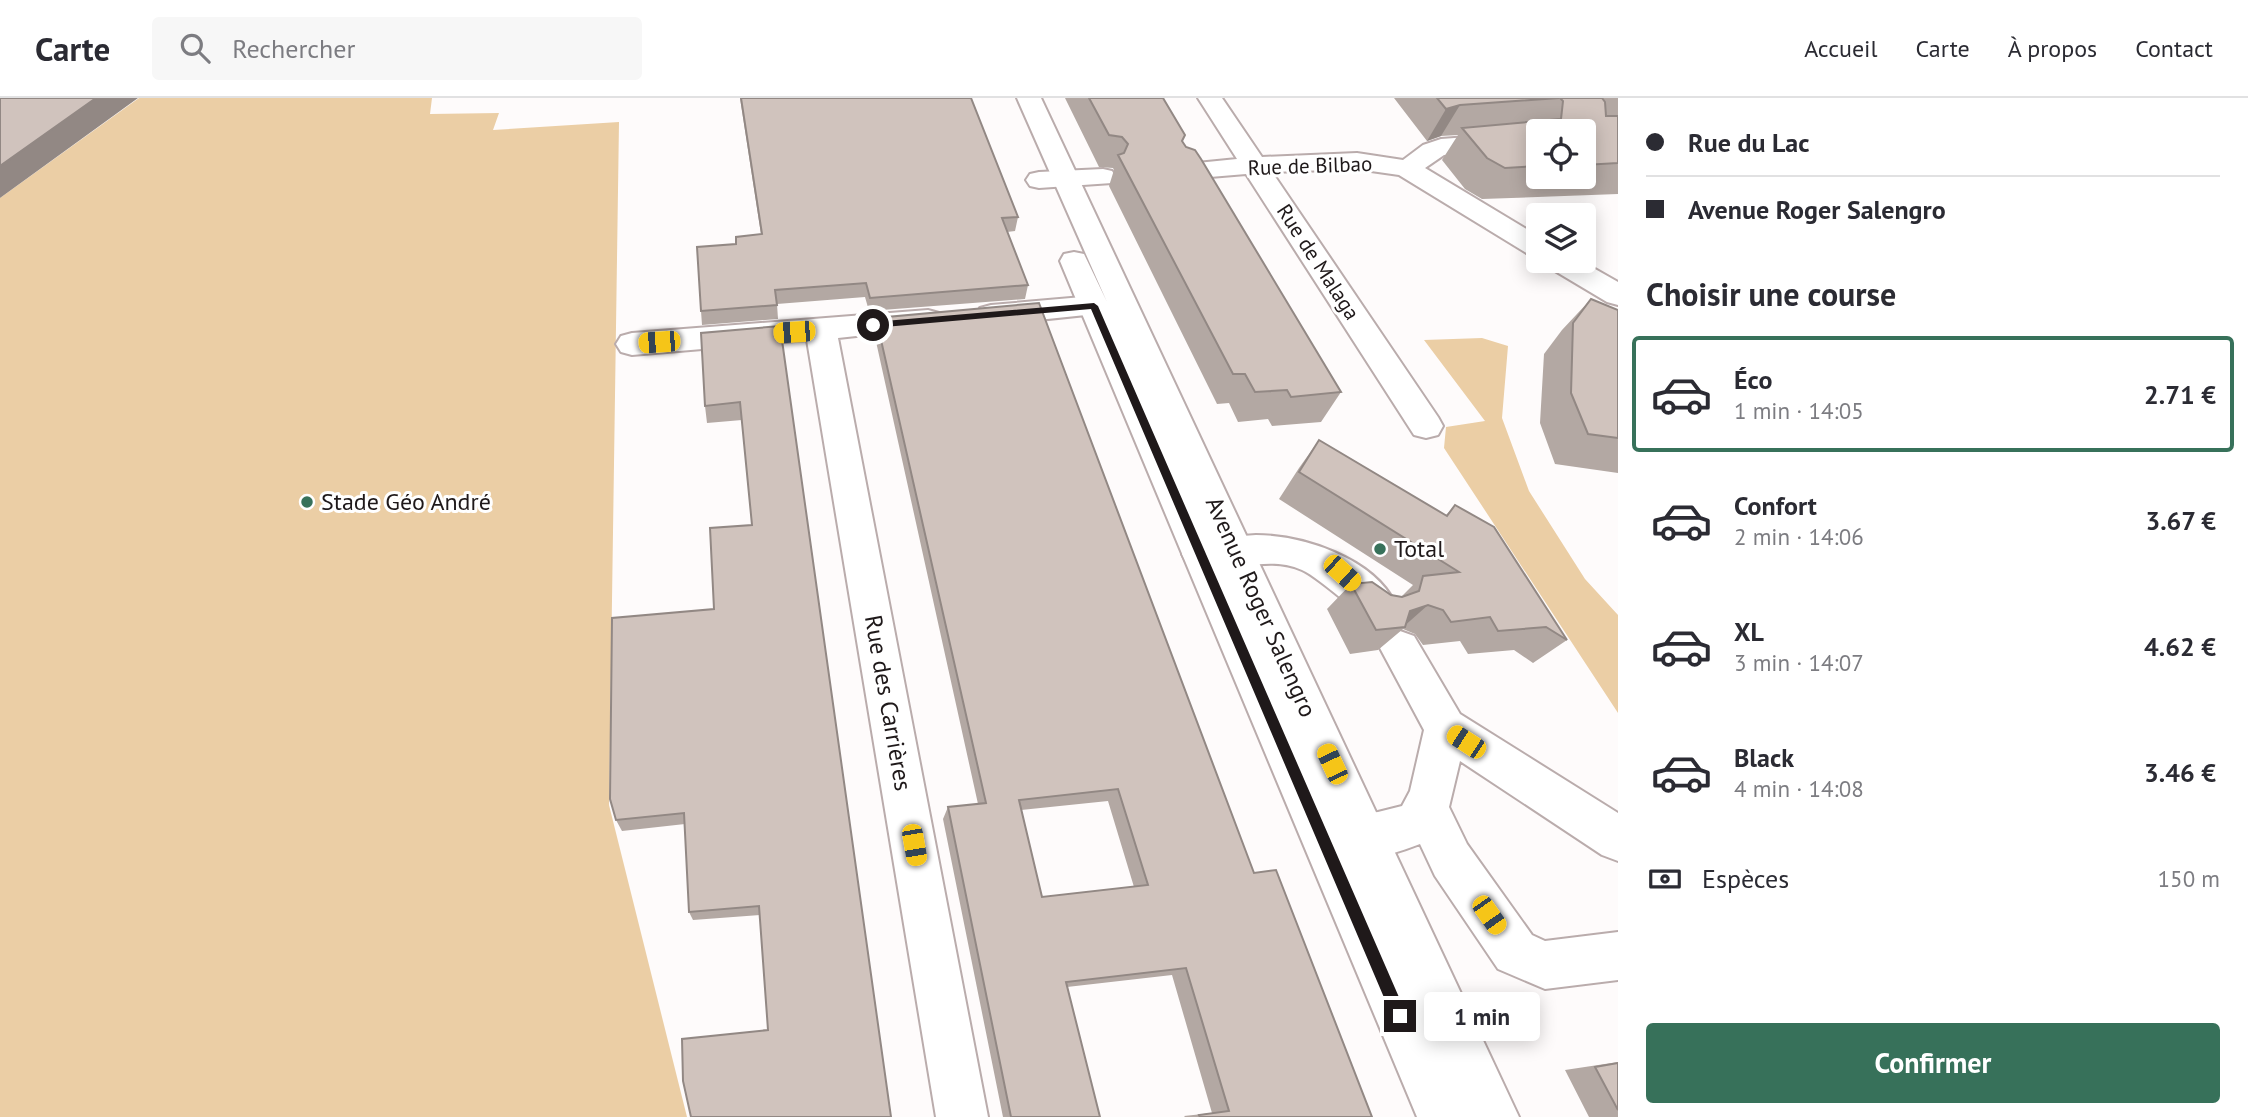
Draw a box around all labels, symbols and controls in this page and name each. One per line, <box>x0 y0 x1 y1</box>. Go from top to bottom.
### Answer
search box <box>152 17 642 80</box>
text: Carte <box>35 27 110 70</box>
icon: search <box>176 29 214 67</box>
text: Rechercher <box>232 32 355 65</box>
text: Accueil <box>1804 33 1878 64</box>
text: Carte <box>1916 33 1970 64</box>
text: À propos <box>2008 33 2097 64</box>
text: Contact <box>2135 33 2213 64</box>
map controls <box>1526 119 1596 273</box>
button: locate <box>1526 119 1596 189</box>
text: Rue du Lac <box>1688 126 1810 159</box>
street label: Rue de Bilbao <box>1247 150 1373 181</box>
text: Avenue Roger Salengro <box>1688 193 1946 226</box>
street label: Rue de Malaga <box>1271 199 1366 325</box>
button: layers <box>1526 203 1596 273</box>
text: Choisir une course <box>1646 273 1896 315</box>
route start <box>857 309 889 341</box>
car <box>773 320 816 344</box>
car <box>638 330 681 354</box>
icon: car <box>1650 363 1713 426</box>
text: Éco <box>1734 363 1772 396</box>
text: 2.71 € <box>2144 378 2216 411</box>
text: 1 min · 14:05 <box>1734 396 1864 425</box>
place label: Stade Géo André <box>321 486 491 517</box>
icon: car <box>1650 489 1713 552</box>
text: Confort <box>1734 489 1817 522</box>
street label: Avenue Roger Salengro <box>1199 492 1324 722</box>
marker: Stade Géo André <box>299 494 315 510</box>
text: 3.67 € <box>2145 504 2216 537</box>
text: 2 min · 14:06 <box>1734 522 1864 551</box>
place label: Total <box>1394 533 1444 564</box>
marker: Total <box>1372 541 1388 557</box>
car <box>1320 551 1365 595</box>
street label: Rue des Carrières <box>858 613 919 793</box>
icon: car <box>1650 615 1713 678</box>
text: XL <box>1734 615 1764 648</box>
text: 4.62 € <box>2144 630 2216 663</box>
text: 3 min · 14:07 <box>1734 648 1864 677</box>
car <box>1443 722 1490 762</box>
car <box>1314 741 1351 787</box>
icon: car <box>1650 741 1713 804</box>
text: Black <box>1734 741 1794 774</box>
text: 3.46 € <box>2144 756 2216 789</box>
text: 4 min · 14:08 <box>1734 774 1864 803</box>
car <box>901 822 928 868</box>
icon: cash <box>1646 860 1684 898</box>
text: Espèces <box>1702 862 1789 895</box>
text: 150 m <box>2158 864 2220 893</box>
car <box>1469 892 1510 938</box>
callout: 1 min <box>1424 992 1540 1040</box>
route end <box>1384 1000 1416 1032</box>
text: 1 min <box>1454 1002 1510 1031</box>
button: Confirmer <box>1646 1023 2220 1103</box>

